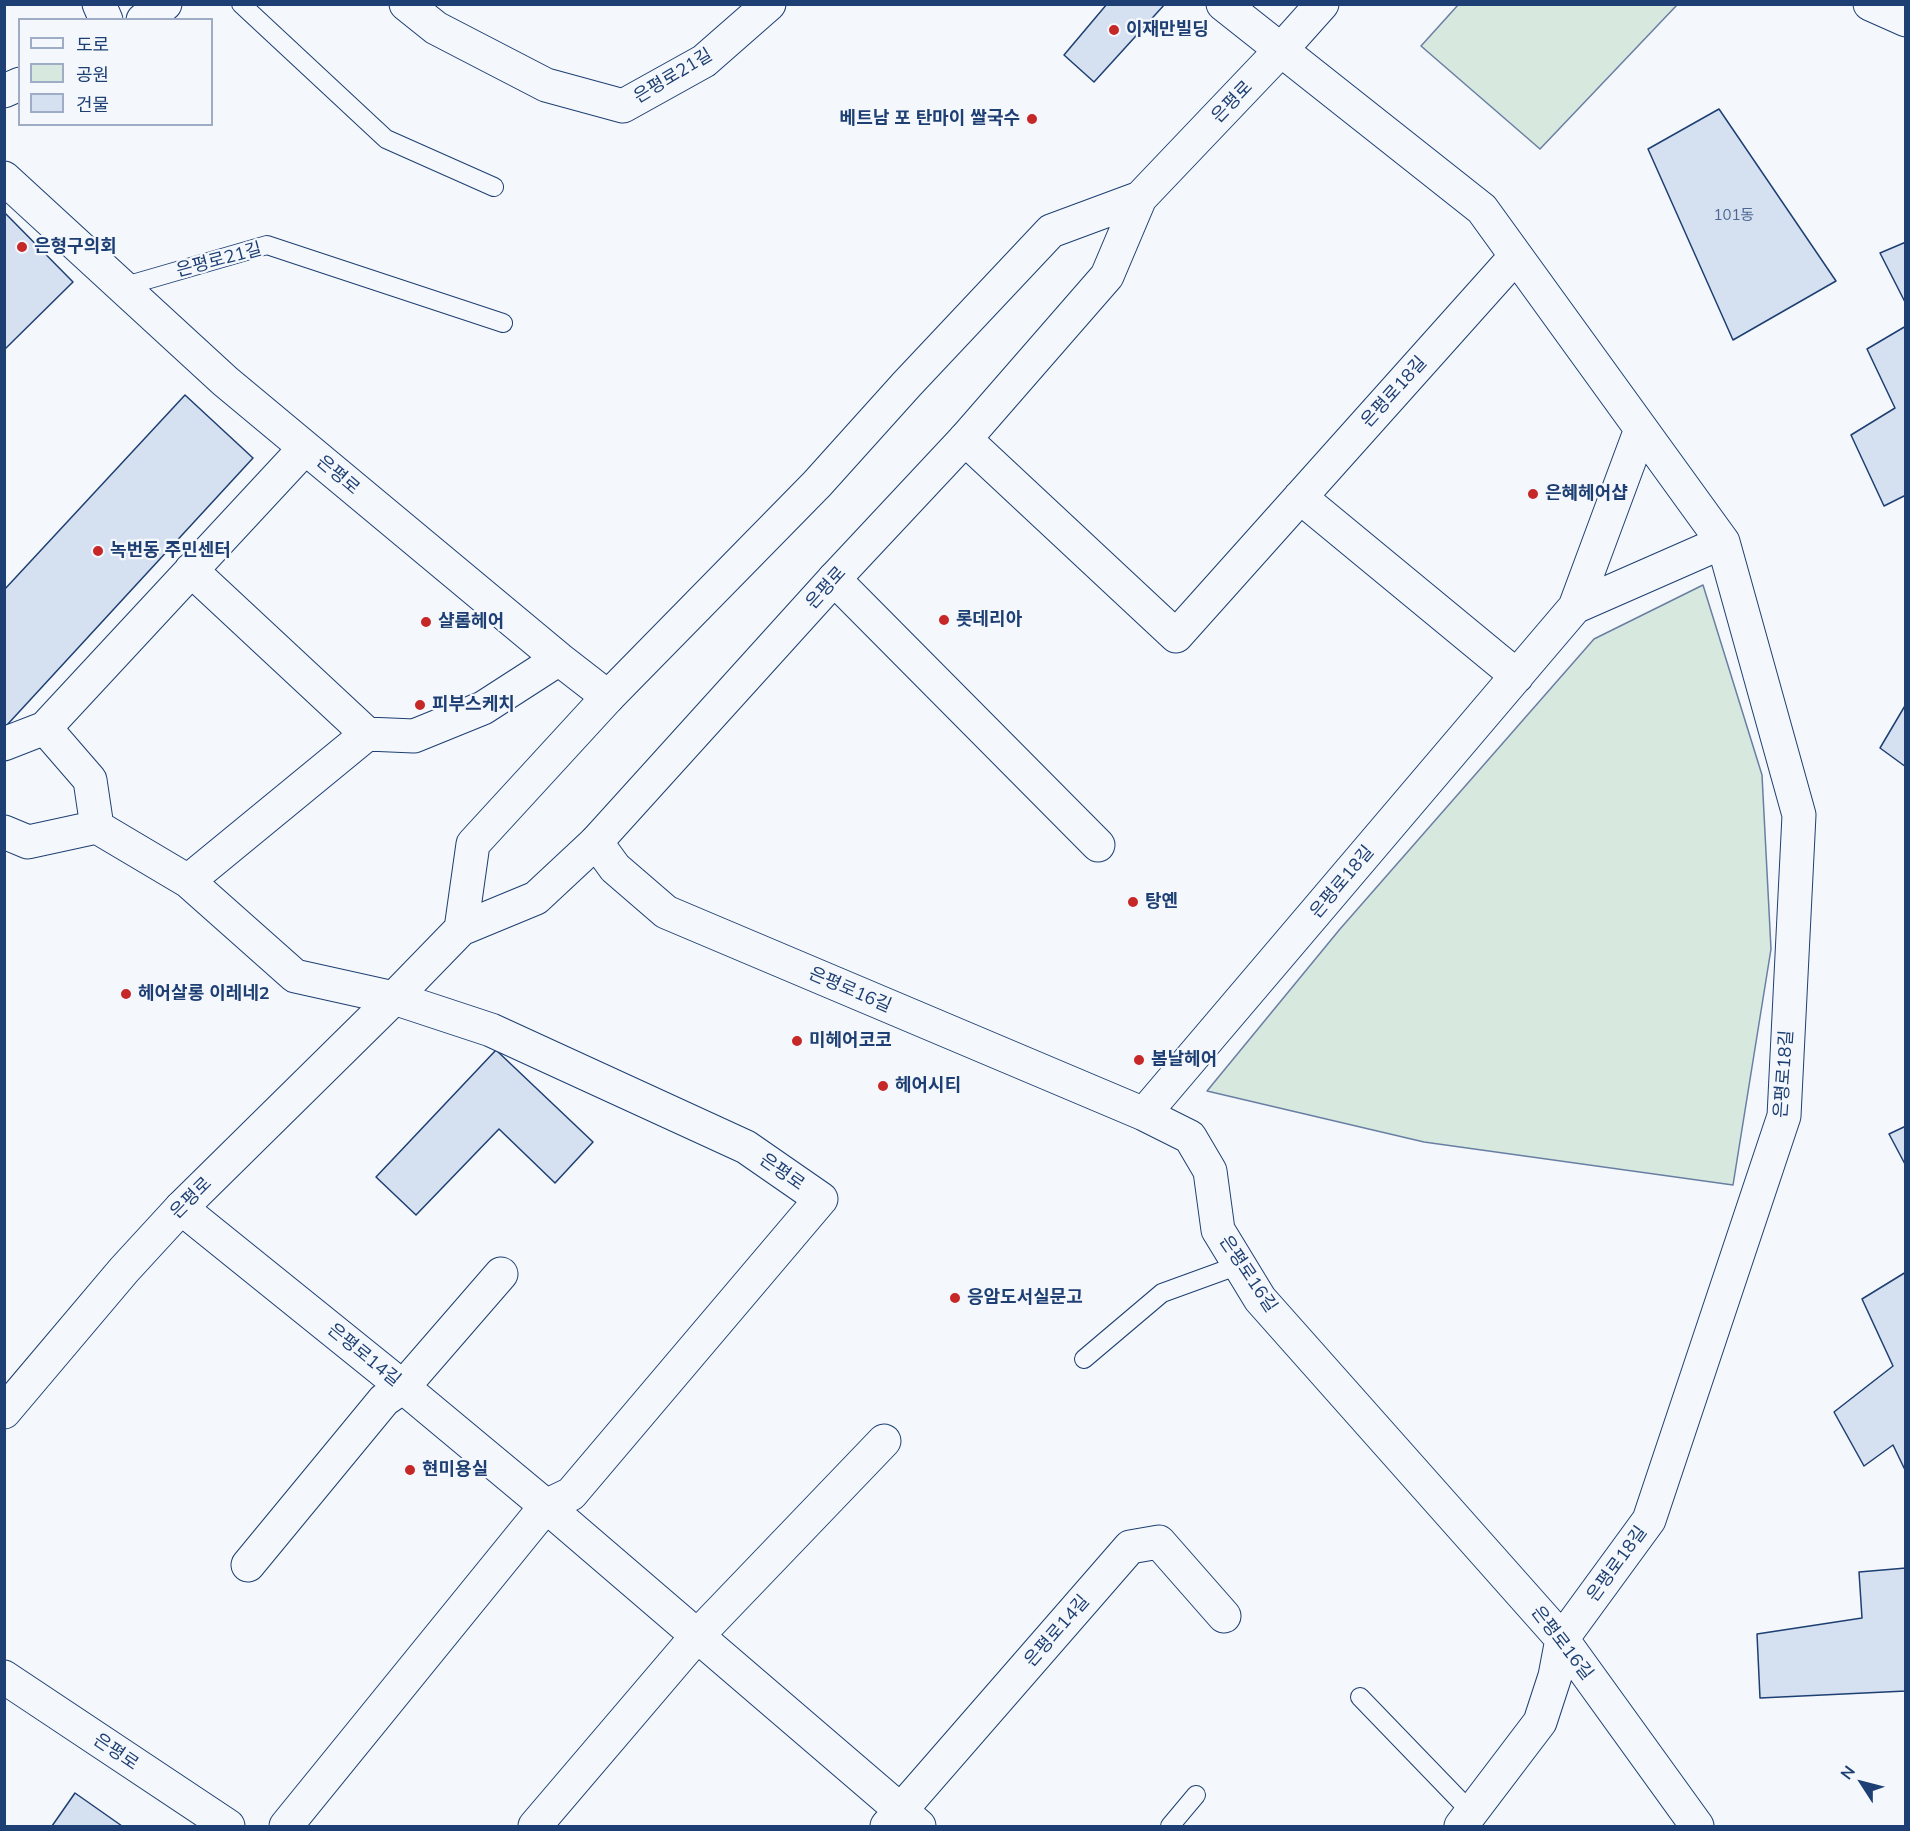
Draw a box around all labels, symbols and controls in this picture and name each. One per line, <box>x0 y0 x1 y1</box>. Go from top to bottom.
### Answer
legend <box>18 18 213 126</box>
place label: 이재만빌딩 <box>1126 19 1209 41</box>
marker: 이재만빌딩 <box>1107 23 1121 37</box>
text: 도로 <box>76 33 109 56</box>
street label: 은평로21길 <box>630 44 716 108</box>
text: 공원 <box>76 63 109 86</box>
street label: 은평로 <box>1207 77 1257 127</box>
text: 건물 <box>76 93 109 116</box>
place label: 베트남 포 탄마이 쌀국수 <box>840 108 1020 130</box>
marker: 베트남 포 탄마이 쌀국수 <box>1025 112 1039 126</box>
house number: 101동 <box>1714 206 1754 224</box>
place label: 은형구의회 <box>34 236 117 258</box>
street label: 은평로21길 <box>174 238 264 282</box>
marker: 은형구의회 <box>15 240 29 254</box>
street label: 은평로18길 <box>1357 352 1431 432</box>
street label: 은평로 <box>312 451 364 499</box>
place label: 은혜헤어샵 <box>1545 483 1628 505</box>
marker: 은혜헤어샵 <box>1526 487 1540 501</box>
place label: 녹번동 주민센터 <box>110 540 231 562</box>
marker: 녹번동 주민센터 <box>91 544 105 558</box>
street label: 은평로 <box>801 562 851 614</box>
place label: 롯데리아 <box>956 609 1022 631</box>
place label: 샬롬헤어 <box>438 611 504 633</box>
marker: 롯데리아 <box>937 613 951 627</box>
marker: 샬롬헤어 <box>419 615 433 629</box>
place label: 피부스케치 <box>432 694 515 716</box>
marker: 피부스케치 <box>413 698 427 712</box>
street label: 은평로18길 <box>1305 841 1379 923</box>
place label: 탕옌 <box>1145 891 1178 913</box>
marker: 탕옌 <box>1126 895 1140 909</box>
street label: 은평로16길 <box>805 963 895 1017</box>
place label: 헤어살롱 이레네2 <box>138 983 270 1005</box>
marker: 헤어살롱 이레네2 <box>119 987 133 1001</box>
street label: 은평로18길 <box>1770 1029 1798 1119</box>
place label: 미헤어코코 <box>809 1030 892 1052</box>
marker: 미헤어코코 <box>790 1034 804 1048</box>
place label: 봄날헤어 <box>1151 1049 1217 1071</box>
marker: 봄날헤어 <box>1132 1053 1146 1067</box>
place label: 헤어시티 <box>895 1075 961 1097</box>
marker: 헤어시티 <box>876 1079 890 1093</box>
street label: 은평로 <box>755 1149 809 1195</box>
street label: 은평로 <box>166 1173 216 1223</box>
street label: 은평로16길 <box>1214 1232 1282 1316</box>
place label: 응암도서실문고 <box>967 1287 1083 1309</box>
marker: 응암도서실문고 <box>948 1291 962 1305</box>
street label: 은평로14길 <box>323 1319 405 1391</box>
place label: 현미용실 <box>422 1459 488 1481</box>
marker: 현미용실 <box>403 1463 417 1477</box>
street label: 은평로18길 <box>1582 1522 1652 1606</box>
street label: 은평로14길 <box>1020 1591 1094 1671</box>
street label: 은평로16길 <box>1526 1602 1598 1684</box>
street label: 은평로 <box>89 1729 143 1775</box>
north arrow <box>1832 1753 1892 1813</box>
text: N <box>1836 1762 1859 1783</box>

